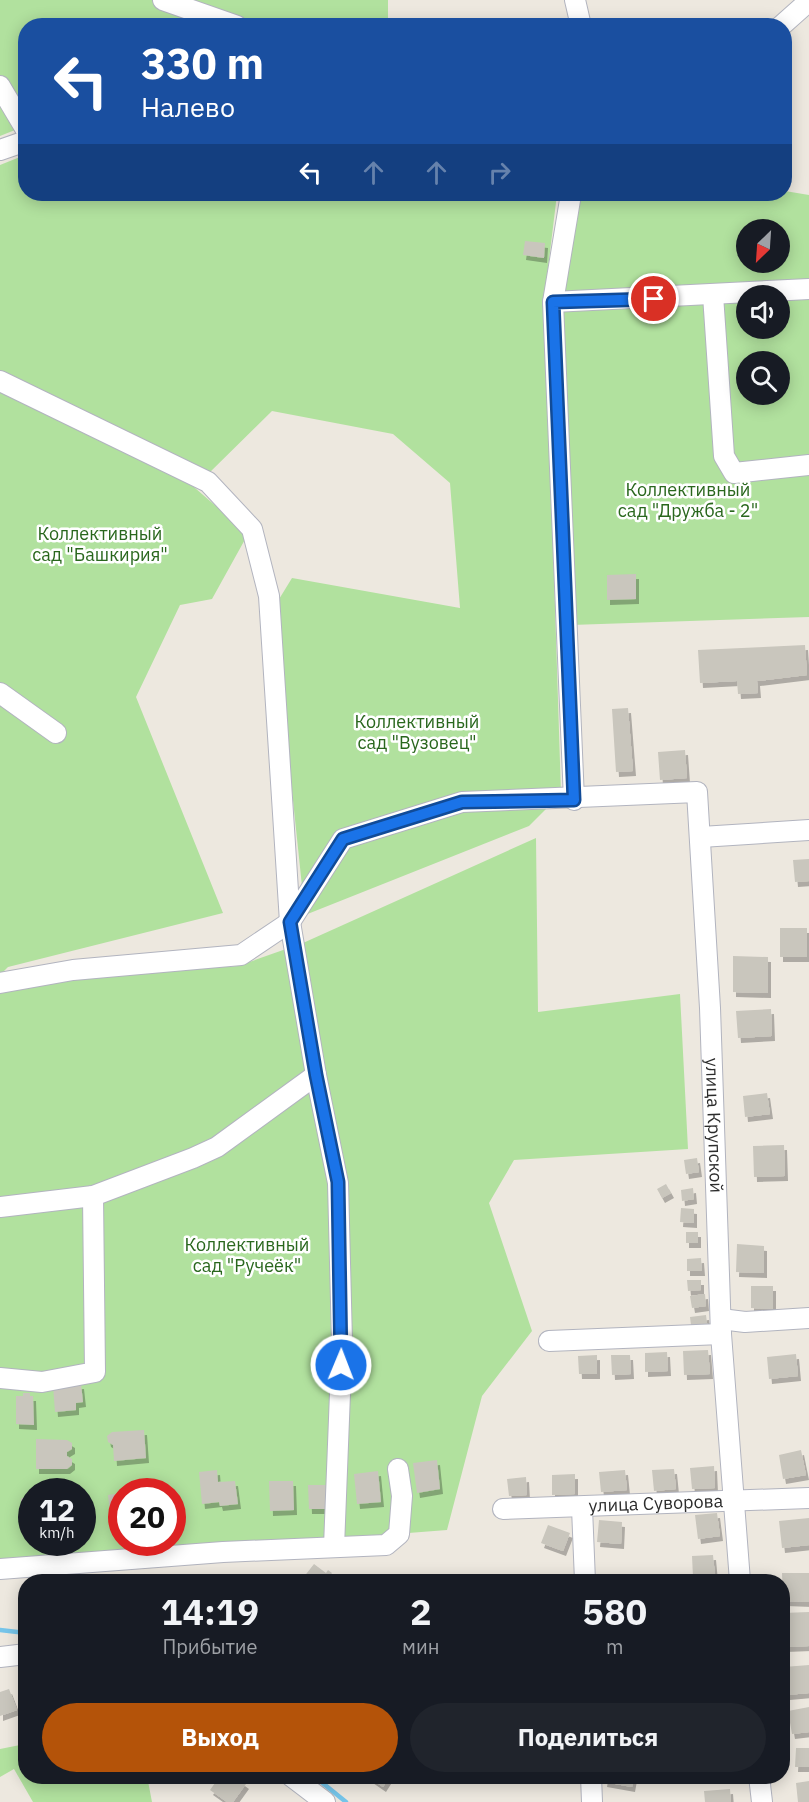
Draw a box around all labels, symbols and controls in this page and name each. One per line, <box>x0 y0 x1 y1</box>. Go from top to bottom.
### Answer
text: 330 m <box>141 36 264 91</box>
icon: left <box>42 42 120 120</box>
text: Налево <box>141 89 235 124</box>
icon: left <box>294 156 327 189</box>
icon: ahead <box>357 156 390 189</box>
icon: ahead <box>420 156 453 189</box>
icon: right <box>483 156 516 189</box>
north arrow <box>736 219 790 273</box>
map controls <box>736 219 790 405</box>
pin <box>628 273 679 324</box>
icon: arrive <box>637 282 670 315</box>
button: sound <box>736 285 790 339</box>
button: search <box>736 351 790 405</box>
park label: Коллективный сад "Дружба - 2" <box>618 478 758 522</box>
park label: Коллективный сад "Башкирия" <box>32 522 168 566</box>
park label: Коллективный сад "Вузовец" <box>355 710 479 754</box>
street label: улица Крупской <box>701 1057 728 1193</box>
park label: Коллективный сад "Ручеёк" <box>185 1233 309 1277</box>
position arrow <box>309 1333 373 1397</box>
speed limit sign: 20 <box>108 1478 186 1556</box>
street label: улица Суворова <box>588 1489 724 1517</box>
text: 12 <box>39 1490 75 1529</box>
text: km/h <box>39 1523 75 1542</box>
text: 14:19 <box>161 1588 259 1635</box>
text: 2 <box>410 1588 432 1635</box>
text: 580 <box>582 1588 647 1635</box>
text: Прибытие <box>162 1633 258 1660</box>
text: мин <box>402 1633 439 1660</box>
text: m <box>606 1633 623 1660</box>
button: Выход <box>42 1703 398 1772</box>
button: Поделиться <box>410 1703 766 1772</box>

